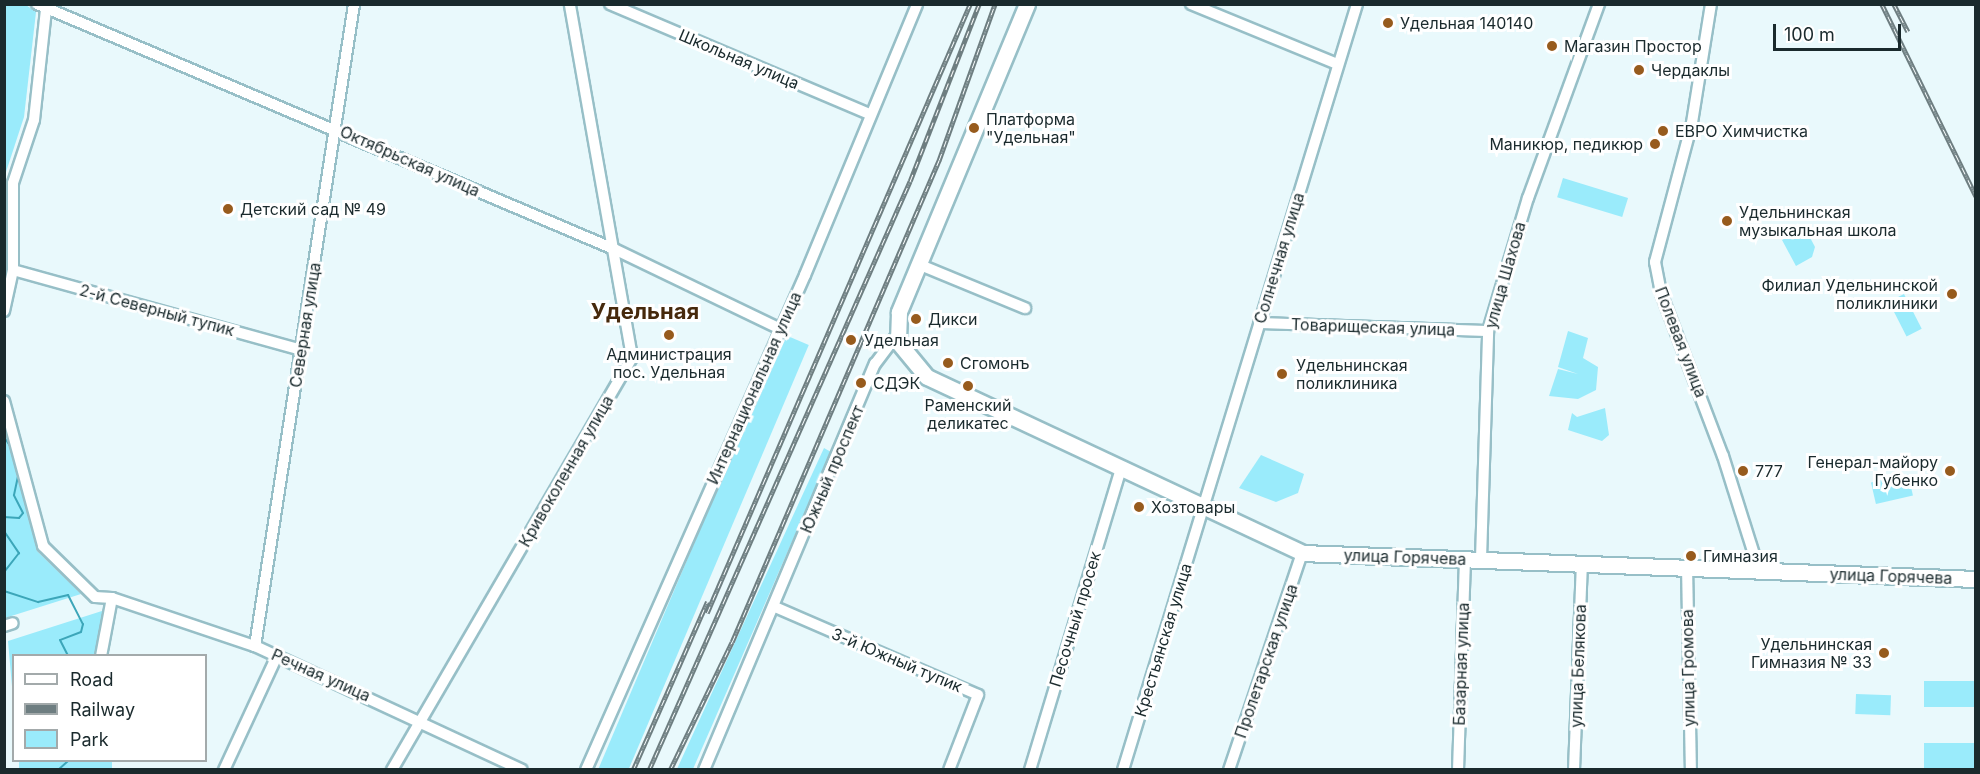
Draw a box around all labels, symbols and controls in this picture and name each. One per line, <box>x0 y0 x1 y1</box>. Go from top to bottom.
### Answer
scale bar <box>1776 12 1904 50</box>
place label: Удельная 140140 <box>1400 13 1533 33</box>
marker: Удельная 140140 <box>1381 16 1395 30</box>
text: 100 m <box>1784 24 1835 45</box>
street label: Школьная улица <box>676 25 802 93</box>
place label: Магазин Простор <box>1564 36 1702 56</box>
marker: Магазин Простор <box>1545 39 1559 53</box>
place label: Чердаклы <box>1651 60 1730 80</box>
marker: Чердаклы <box>1632 63 1646 77</box>
place label: Платформа "Удельная" <box>986 109 1076 147</box>
marker: Платформа "Удельная" <box>967 121 981 135</box>
place label: ЕВРО Химчистка <box>1675 121 1808 141</box>
street label: Октябрьская улица <box>337 122 483 200</box>
marker: ЕВРО Химчистка <box>1656 124 1670 138</box>
place label: Маникюр, педикюр <box>1489 134 1643 154</box>
marker: Маникюр, педикюр <box>1648 137 1662 151</box>
street label: Солнечная улица <box>1250 190 1308 326</box>
place label: Детский сад № 49 <box>240 199 386 219</box>
marker: Детский сад № 49 <box>221 202 235 216</box>
place label: Удельнинская музыкальная школа <box>1739 202 1897 240</box>
marker: Удельнинская музыкальная школа <box>1720 214 1734 228</box>
street label: улица Шахова <box>1481 219 1529 331</box>
street label: Северная улица <box>286 261 324 389</box>
place label: Филиал Удельнинской поликлиники <box>1761 275 1938 313</box>
street label: 2-й Северный тупик <box>77 280 237 340</box>
street label: Полевая улица <box>1651 284 1711 400</box>
marker: Филиал Удельнинской поликлиники <box>1943 285 1961 303</box>
street label: Интернациональная улица <box>703 289 805 487</box>
district label: Удельная <box>591 299 699 325</box>
place label: Дикси <box>928 309 977 329</box>
marker: Дикси <box>909 312 923 326</box>
street label: Товарищеская улица <box>1291 315 1455 339</box>
marker: Администрация пос. Удельная <box>662 328 676 342</box>
place label: Удельная <box>864 330 939 350</box>
marker: Удельная <box>842 331 860 349</box>
place label: Администрация пос. Удельная <box>606 344 732 382</box>
place label: Сгомонъ <box>960 353 1030 373</box>
place label: Удельнинская поликлиника <box>1296 355 1408 393</box>
marker: Сгомонъ <box>941 356 955 370</box>
marker: Удельнинская поликлиника <box>1273 365 1291 383</box>
place label: СДЭК <box>873 373 920 393</box>
marker: СДЭК <box>854 376 868 390</box>
marker: Раменский деликатес <box>961 379 975 393</box>
street label: Кривоколенная улица <box>515 392 617 550</box>
place label: Раменский деликатес <box>924 395 1012 433</box>
street label: Южный проспект <box>796 402 868 536</box>
place label: Генерал-майору Губенко <box>1808 452 1938 490</box>
place label: 777 <box>1755 461 1783 481</box>
marker: 777 <box>1736 464 1750 478</box>
marker: Генерал-майору Губенко <box>1943 464 1957 478</box>
place label: Хозтовары <box>1151 497 1235 517</box>
marker: Хозтовары <box>1132 500 1146 514</box>
street label: улица Горячева <box>1343 545 1467 569</box>
place label: Гимназия <box>1703 546 1778 566</box>
street label: Песочный просек <box>1045 549 1105 689</box>
marker: Гимназия <box>1684 549 1698 563</box>
street label: Крестьянская улица <box>1130 561 1196 719</box>
street label: улица Горячева <box>1829 564 1953 588</box>
street label: Пролетарская улица <box>1231 581 1301 741</box>
street label: Базарная улица <box>1449 602 1473 726</box>
street label: улица Белякова <box>1566 604 1590 728</box>
street label: улица Громова <box>1677 609 1699 727</box>
street label: 3-й Южный тупик <box>829 624 965 696</box>
place label: Удельнинская Гимназия № 33 <box>1751 634 1872 672</box>
street label: Речная улица <box>269 645 373 705</box>
marker: Удельнинская Гимназия № 33 <box>1877 646 1891 660</box>
legend <box>12 654 207 762</box>
text: Road <box>70 669 113 690</box>
text: Railway <box>70 699 135 720</box>
text: Park <box>70 729 109 750</box>

